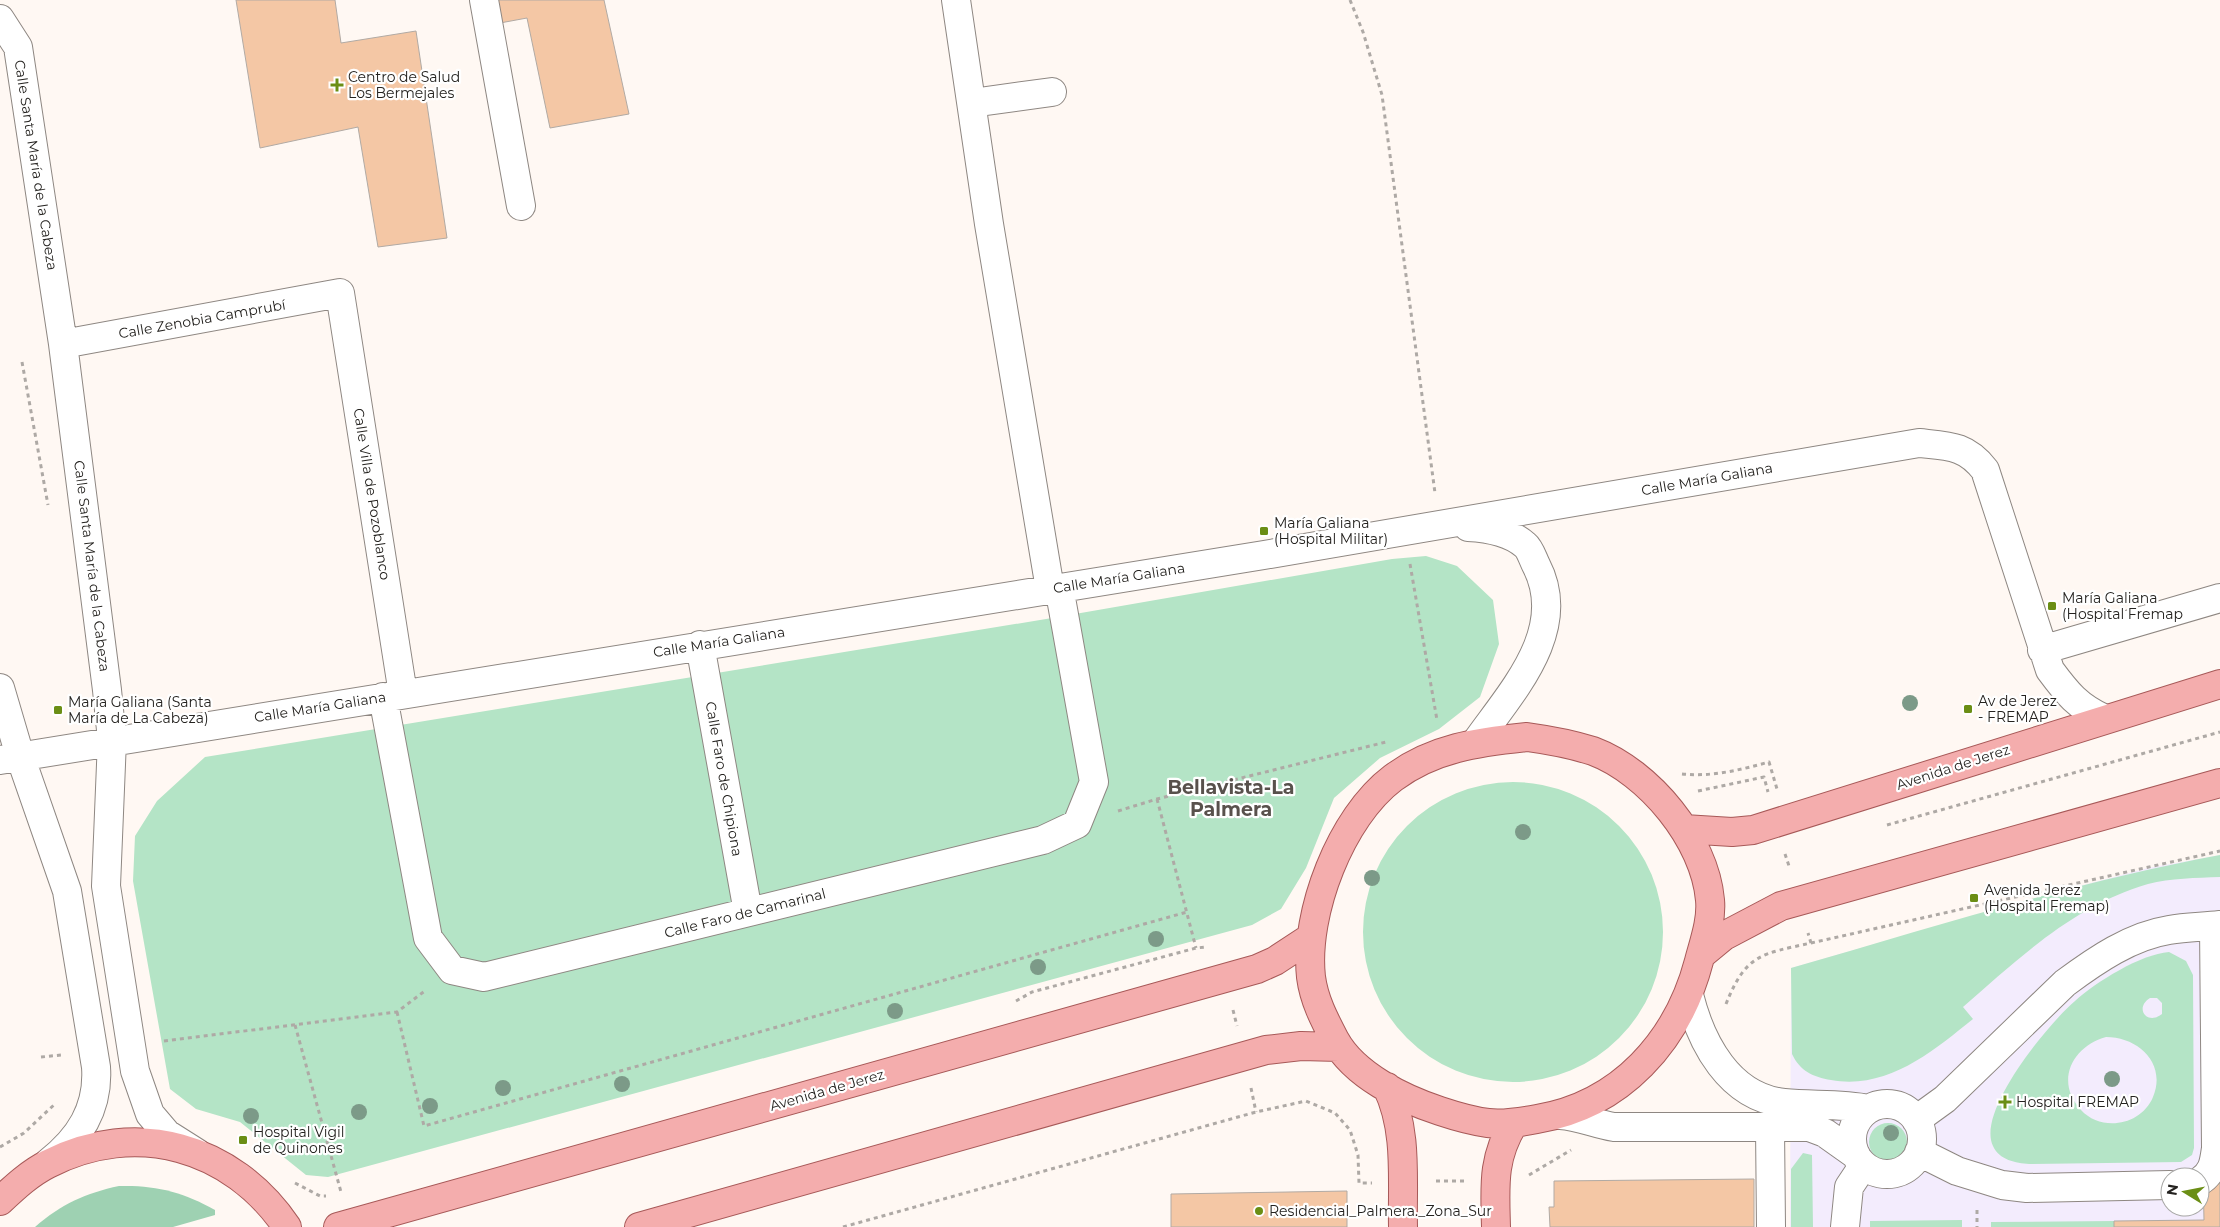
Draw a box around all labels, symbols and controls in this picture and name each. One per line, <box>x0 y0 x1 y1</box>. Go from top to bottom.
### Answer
street label: Calle Santa María de la Cabeza <box>10 58 62 272</box>
place label: Centro de Salud Los Bermejales <box>348 68 460 102</box>
marker: Centro de Salud Los Bermejales <box>330 78 344 92</box>
street label: Calle Zenobia Camprubí <box>117 295 288 343</box>
street label: Calle Villa de Pozoblanco <box>350 407 395 582</box>
street label: Calle Santa María de la Cabeza <box>70 459 114 673</box>
street label: Calle María Galiana <box>1640 459 1774 499</box>
place label: María Galiana (Hospital Militar) <box>1274 514 1388 548</box>
marker: María Galiana (Hospital Militar) <box>1258 525 1270 537</box>
street label: Calle María Galiana <box>1052 559 1186 597</box>
place label: María Galiana (Hospital Fremap <box>2062 589 2183 623</box>
marker: María Galiana (Hospital Fremap <box>2046 600 2058 612</box>
street label: Calle María Galiana <box>652 623 786 661</box>
street label: Calle María Galiana <box>253 688 387 726</box>
place label: Av de Jerez - FREMAP <box>1978 692 2057 726</box>
place label: María Galiana (Santa María de La Cabeza) <box>68 693 212 727</box>
street label: Calle Faro de Chipiona <box>702 700 746 858</box>
marker: Av de Jerez - FREMAP <box>1962 703 1974 715</box>
marker: María Galiana (Santa María de La Cabeza) <box>52 704 64 716</box>
street label: Avenida de Jerez <box>1894 740 2012 794</box>
district label: Bellavista-La Palmera <box>1168 776 1294 821</box>
place label: Avenida Jerez (Hospital Fremap) <box>1984 881 2110 915</box>
street label: Calle Faro de Camarinal <box>662 884 828 942</box>
marker: Avenida Jerez (Hospital Fremap) <box>1968 892 1980 904</box>
street label: Avenida de Jerez <box>768 1065 886 1115</box>
place label: Hospital FREMAP <box>2016 1093 2139 1111</box>
marker: Hospital FREMAP <box>1998 1095 2012 1109</box>
place label: Hospital Vigil de Quinones <box>253 1123 345 1157</box>
marker: Hospital Vigil de Quinones <box>237 1134 249 1146</box>
north arrow <box>2160 1167 2210 1217</box>
text: N <box>2162 1183 2182 1197</box>
place label: Residencial_Palmera._Zona_Sur <box>1269 1202 1492 1220</box>
marker: Residencial_Palmera._Zona_Sur <box>1253 1205 1265 1217</box>

